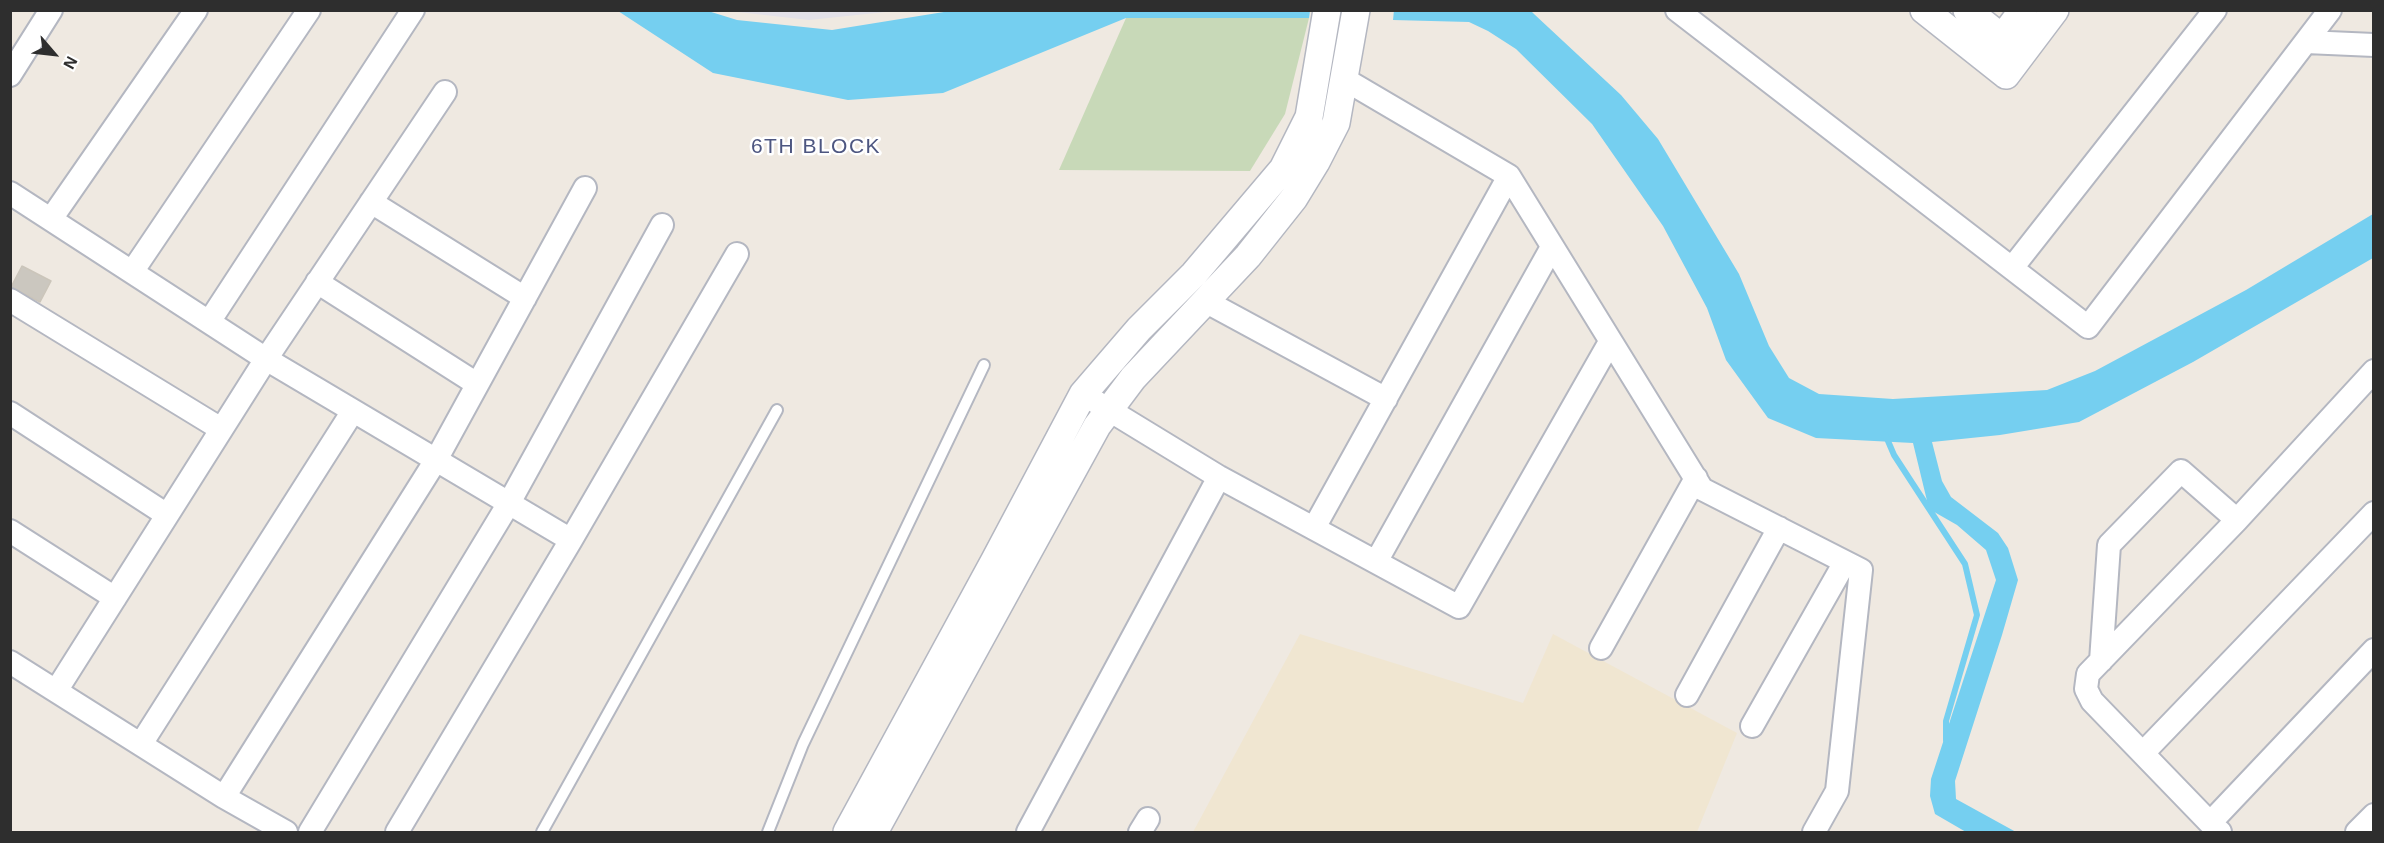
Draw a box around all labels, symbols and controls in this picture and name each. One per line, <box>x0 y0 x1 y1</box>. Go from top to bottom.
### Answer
north arrow <box>24 24 84 84</box>
text: N <box>60 54 81 72</box>
district label: 6TH BLOCK <box>751 134 881 160</box>

